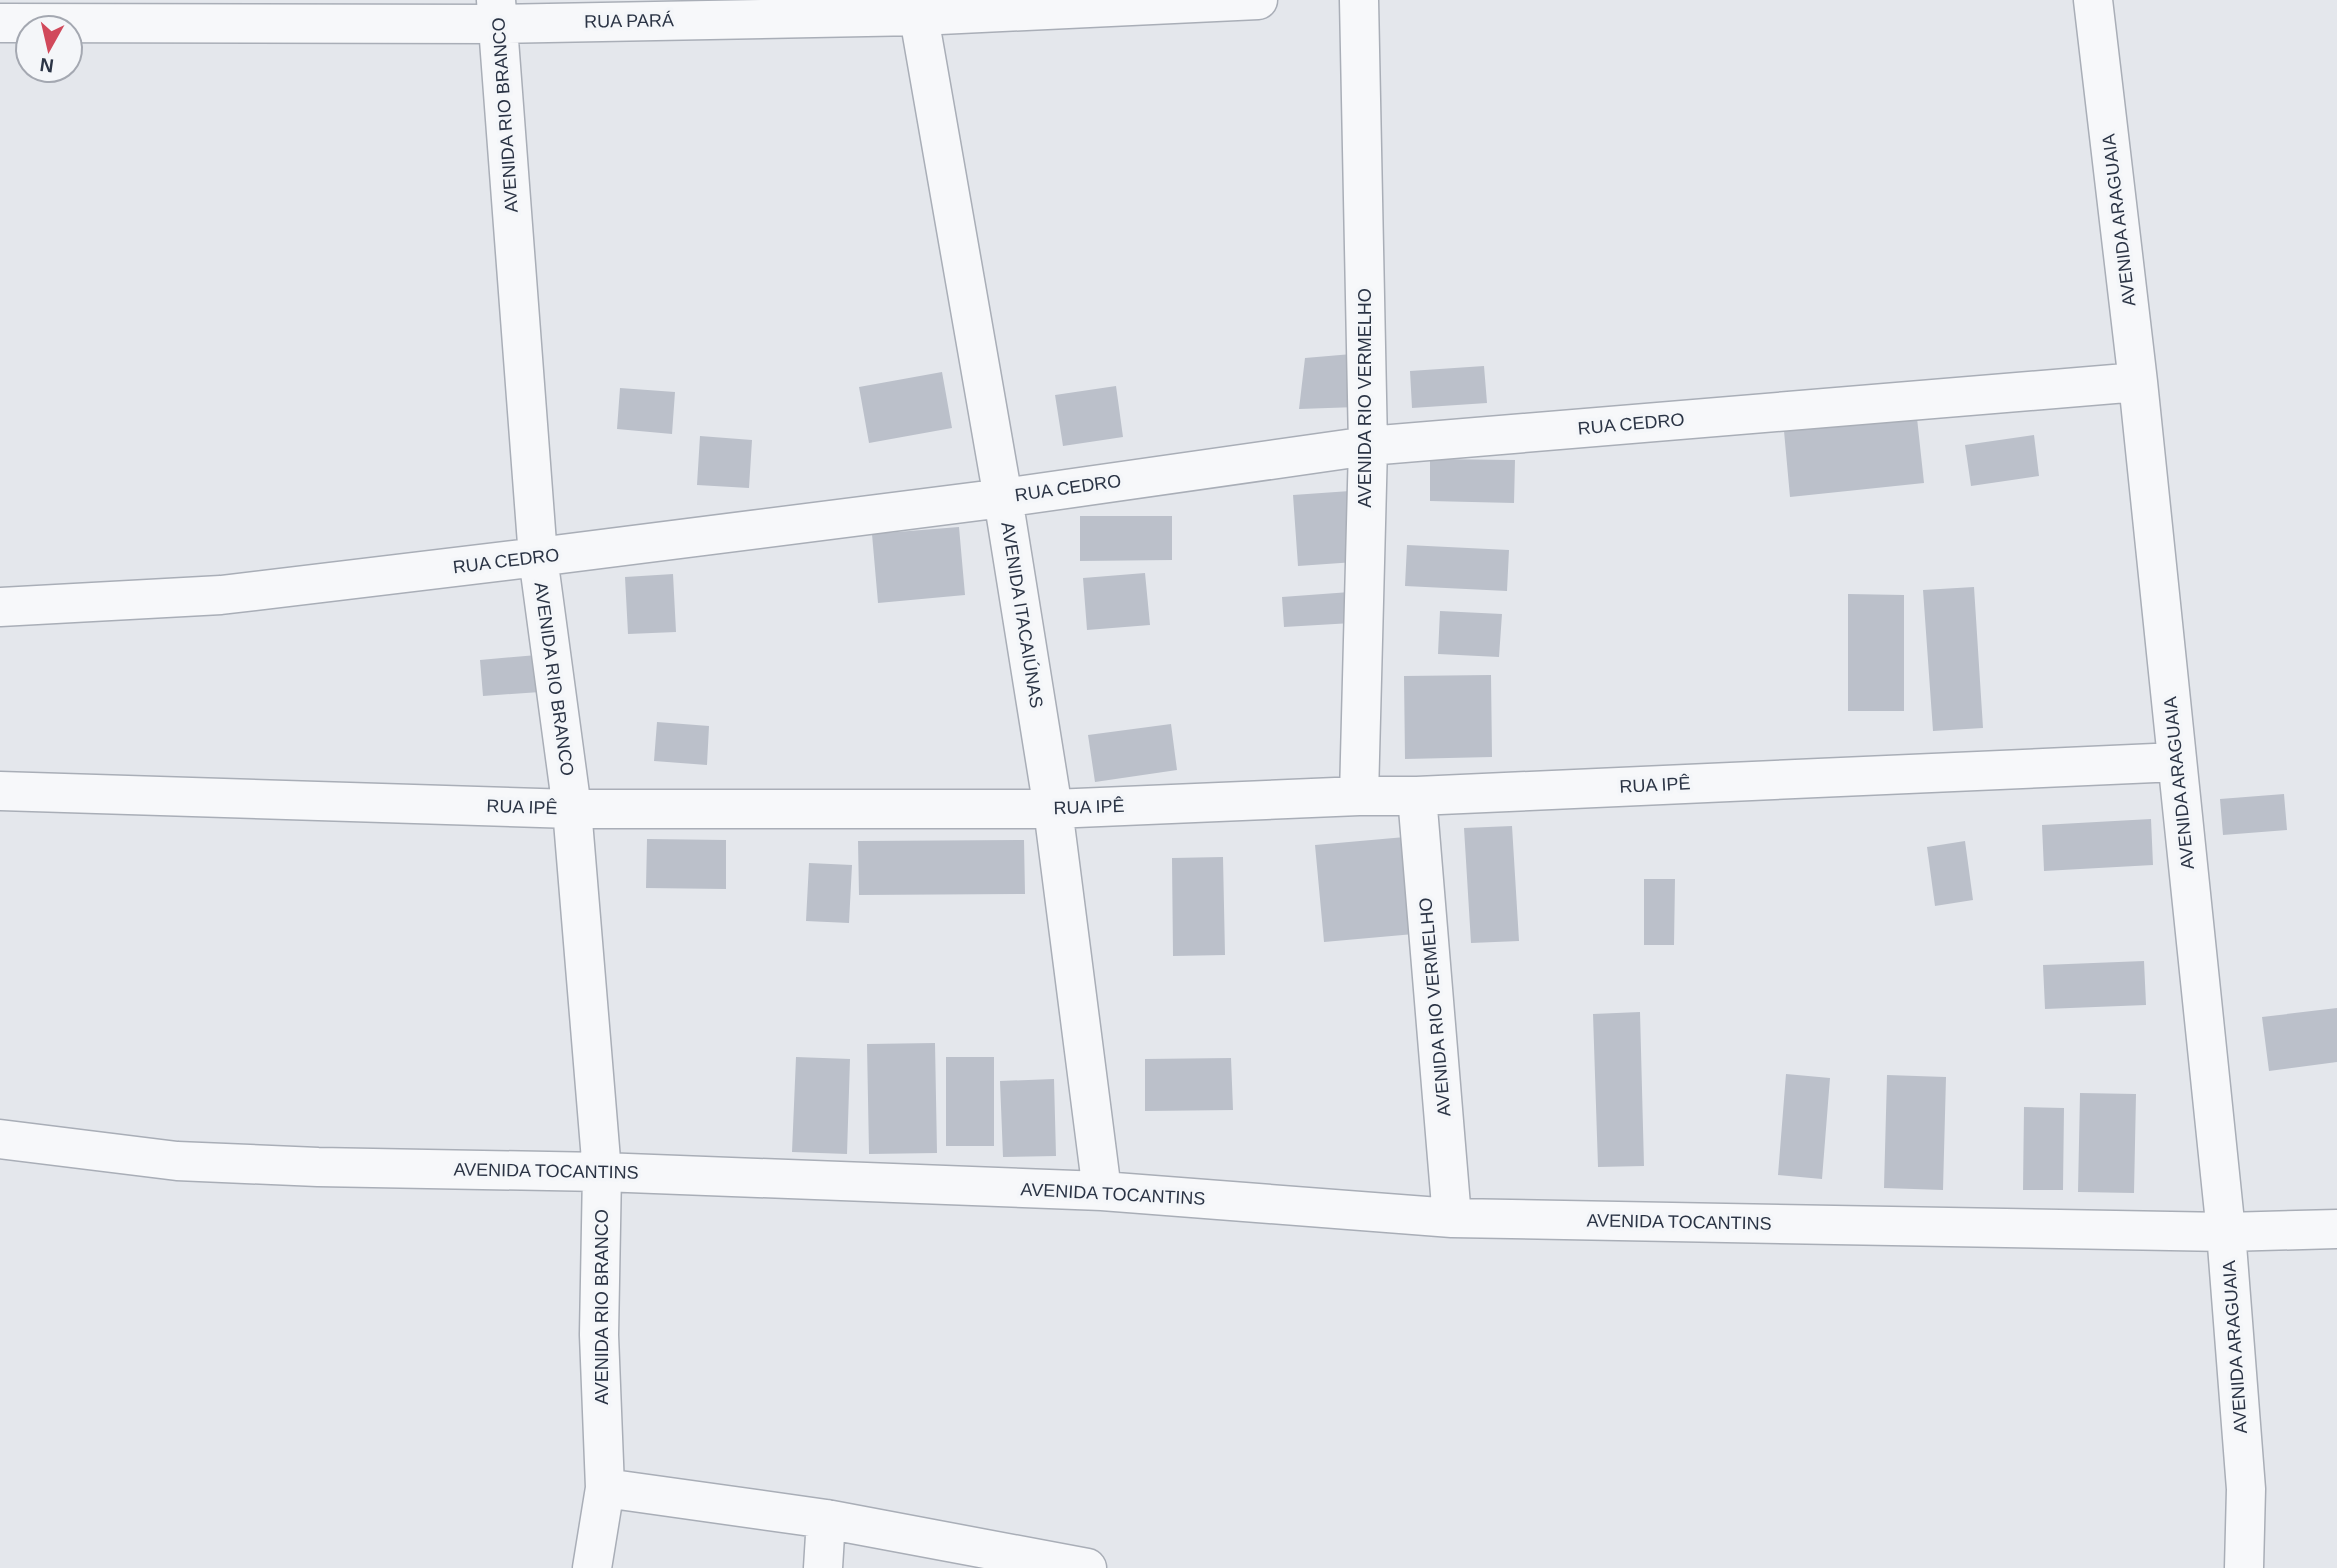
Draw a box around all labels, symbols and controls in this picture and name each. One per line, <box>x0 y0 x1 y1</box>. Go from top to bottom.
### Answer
street label: RUA PARÁ <box>584 10 674 32</box>
north arrow <box>14 14 84 84</box>
street label: AVENIDA RIO BRANCO <box>488 17 522 213</box>
text: N <box>38 54 55 77</box>
street label: AVENIDA ARAGUAIA <box>2098 133 2140 307</box>
street label: AVENIDA RIO VERMELHO <box>1355 288 1375 508</box>
street label: RUA CEDRO <box>1577 409 1685 439</box>
street label: RUA CEDRO <box>1014 471 1122 505</box>
street label: AVENIDA ITACAIÚNAS <box>997 520 1048 710</box>
street label: RUA CEDRO <box>452 545 560 577</box>
street label: AVENIDA RIO BRANCO <box>530 581 578 777</box>
street label: AVENIDA ARAGUAIA <box>2160 696 2198 870</box>
street label: RUA IPÊ <box>1619 773 1691 797</box>
street label: RUA IPÊ <box>486 796 558 818</box>
street label: RUA IPÊ <box>1053 796 1125 818</box>
street label: AVENIDA RIO VERMELHO <box>1415 897 1455 1117</box>
street label: AVENIDA TOCANTINS <box>453 1159 639 1183</box>
street label: AVENIDA TOCANTINS <box>1020 1179 1206 1209</box>
street label: AVENIDA RIO BRANCO <box>592 1209 612 1405</box>
street label: AVENIDA TOCANTINS <box>1586 1210 1772 1234</box>
street label: AVENIDA ARAGUAIA <box>2219 1260 2251 1434</box>

